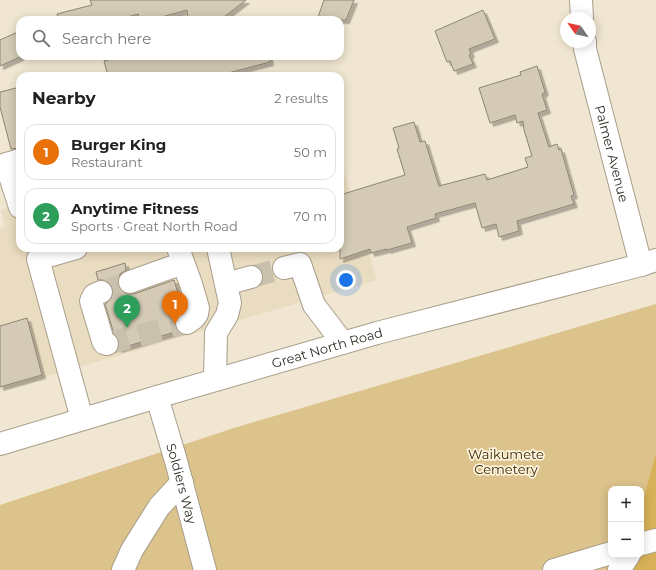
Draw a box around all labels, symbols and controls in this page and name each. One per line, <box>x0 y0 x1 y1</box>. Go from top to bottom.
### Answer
north arrow <box>560 12 596 48</box>
search box <box>16 16 344 60</box>
icon: search <box>30 27 52 49</box>
text: Search here <box>62 29 151 48</box>
text: Nearby <box>32 88 96 108</box>
text: 2 results <box>274 90 328 106</box>
street label: Palmer Avenue <box>592 103 632 204</box>
text: Burger King <box>71 135 166 154</box>
text: 1 <box>43 144 49 160</box>
text: 50 m <box>294 144 327 160</box>
text: Restaurant <box>71 154 142 170</box>
text: Anytime Fitness <box>71 199 199 218</box>
text: 2 <box>42 208 50 224</box>
text: 70 m <box>294 208 327 224</box>
text: Sports · Great North Road <box>71 218 238 234</box>
your location <box>336 270 356 290</box>
pin: 1 <box>162 291 188 324</box>
pin: 2 <box>114 295 140 328</box>
street label: Great North Road <box>270 324 384 371</box>
street label: Soldiers Way <box>163 441 201 527</box>
park label: Waikumete Cemetery <box>468 446 544 477</box>
map controls <box>608 486 644 558</box>
button: + <box>608 486 644 522</box>
button: − <box>608 522 644 558</box>

